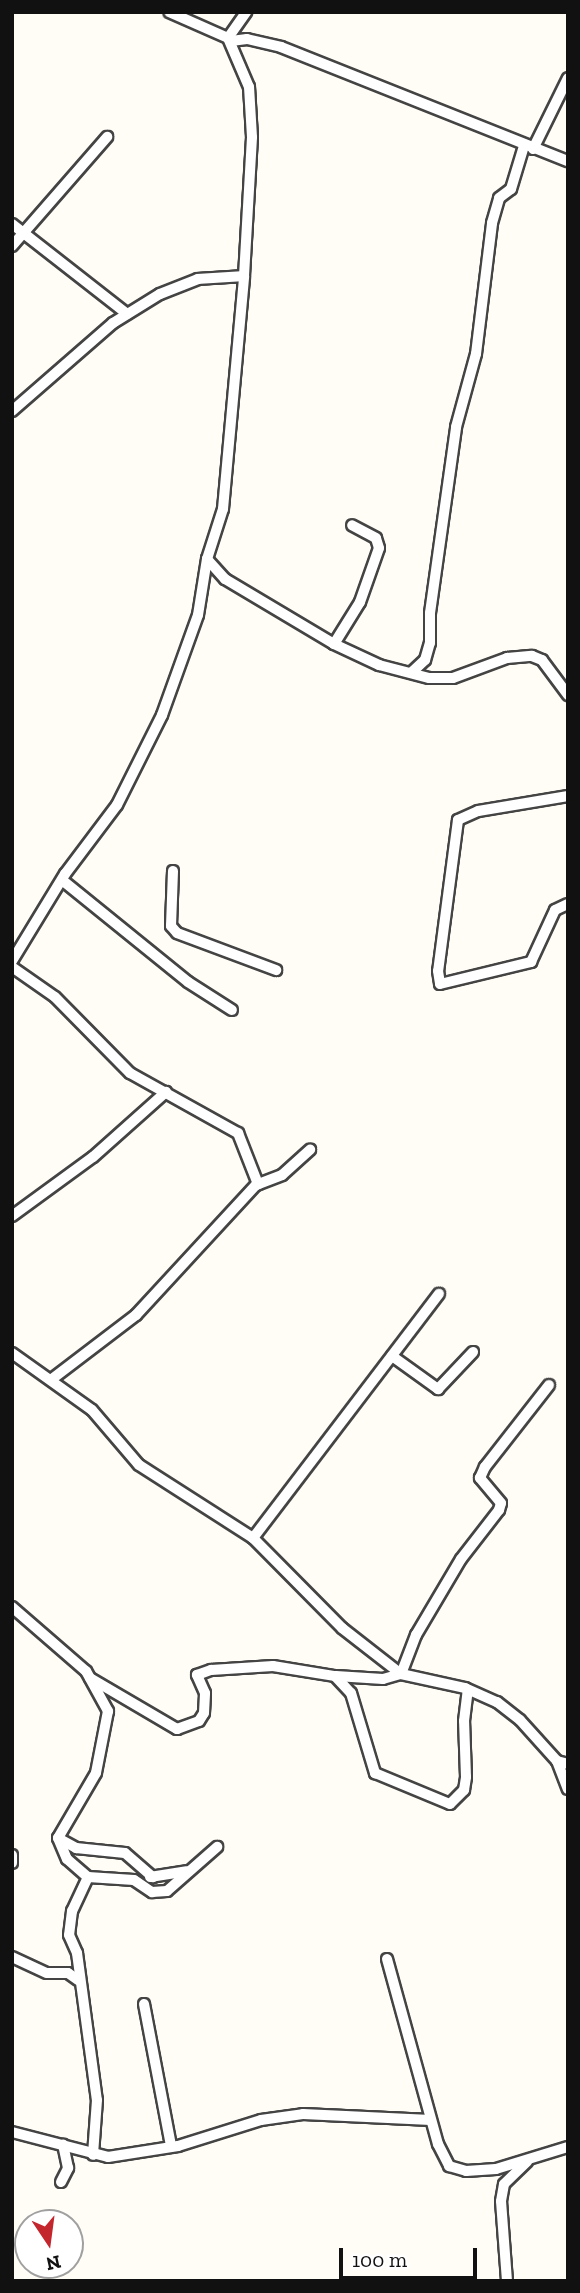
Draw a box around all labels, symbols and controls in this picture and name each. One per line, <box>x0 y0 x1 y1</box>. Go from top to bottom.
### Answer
north arrow <box>14 2209 84 2279</box>
scale bar <box>342 2234 480 2278</box>
text: 100 m <box>352 2247 407 2272</box>
text: N <box>44 2250 63 2276</box>

